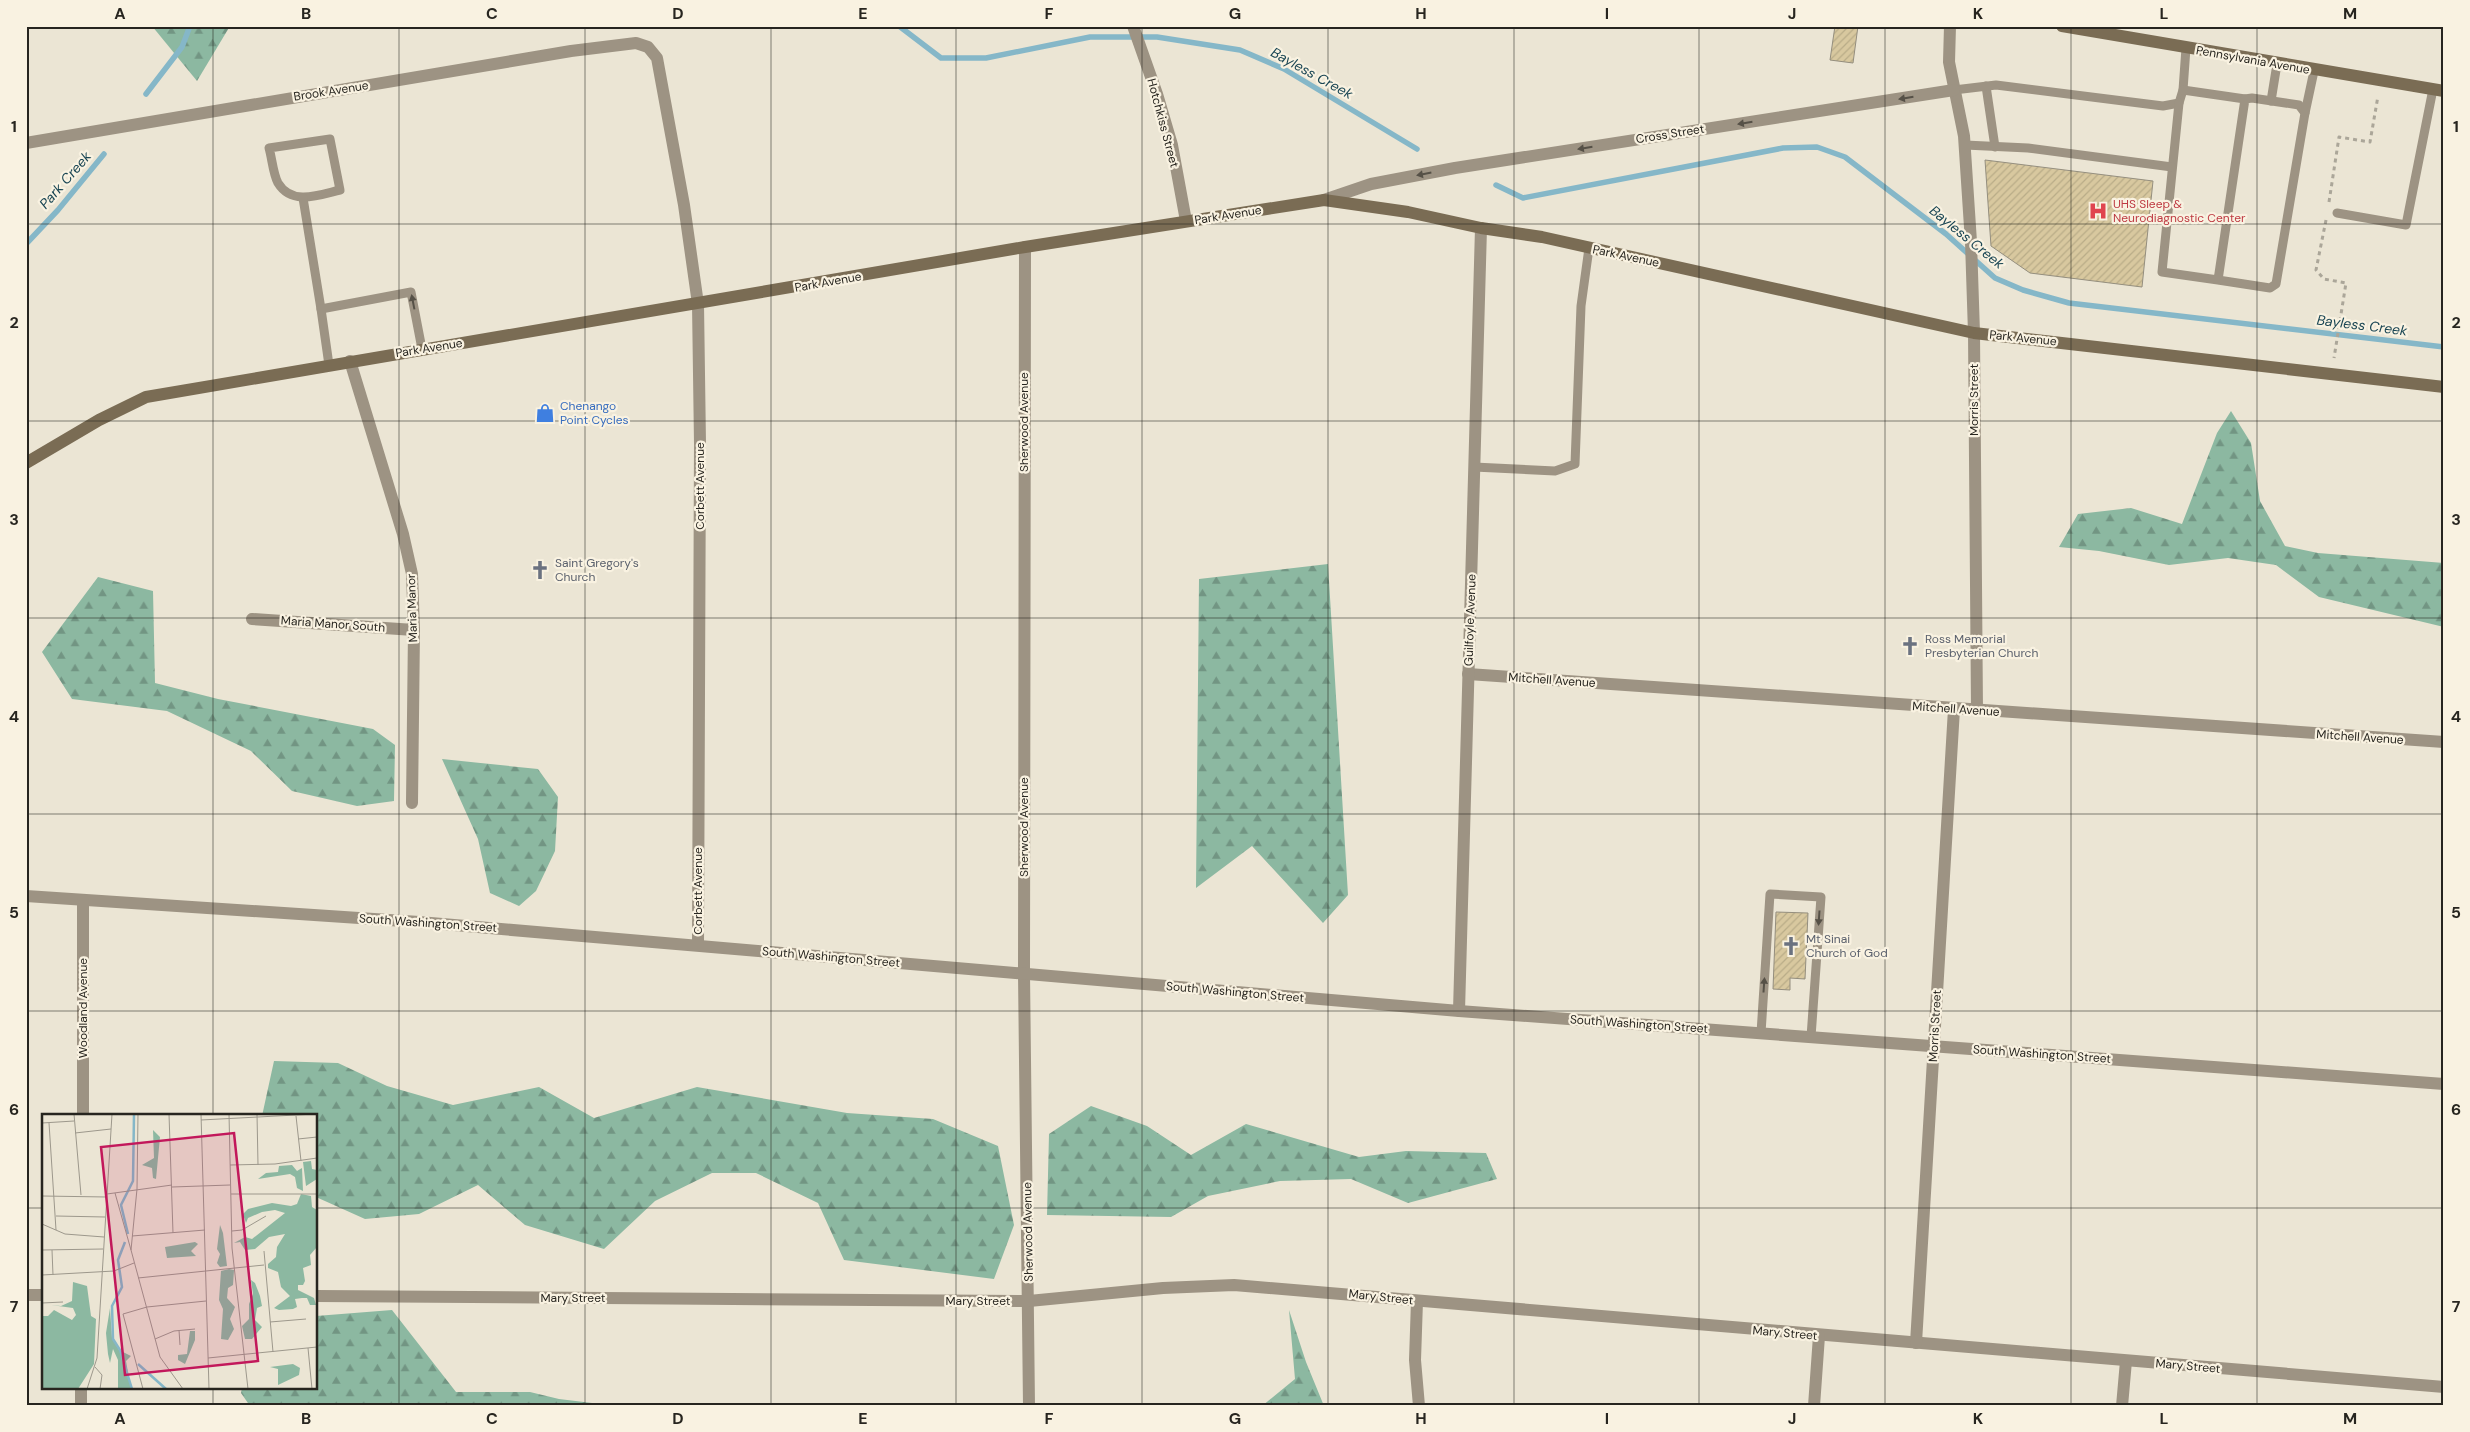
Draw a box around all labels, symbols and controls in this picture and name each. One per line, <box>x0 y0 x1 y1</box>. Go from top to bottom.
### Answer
text: A <box>114 3 126 24</box>
text: B <box>301 3 311 24</box>
text: C <box>486 3 498 24</box>
text: D <box>672 3 684 24</box>
text: E <box>858 3 868 24</box>
text: F <box>1045 3 1054 24</box>
text: G <box>1229 3 1241 24</box>
text: H <box>1415 3 1427 24</box>
text: I <box>1605 3 1609 24</box>
text: J <box>1788 3 1796 24</box>
text: K <box>1973 3 1984 24</box>
text: L <box>2160 3 2169 24</box>
text: M <box>2343 3 2357 24</box>
street label: Pennsylvania Avenue <box>2195 42 2311 78</box>
water label: Bayless Creek <box>1268 43 1357 103</box>
street label: Brook Avenue <box>292 77 370 105</box>
street label: Hotchkiss Street <box>1143 77 1183 170</box>
one-way arrow <box>1897 94 1913 102</box>
text: 1 <box>11 116 17 137</box>
text: 1 <box>2453 116 2459 137</box>
one-way arrow <box>1737 119 1753 127</box>
street label: Cross Street <box>1635 121 1706 147</box>
one-way arrow <box>1576 144 1592 152</box>
water label: Park Creek <box>35 147 95 212</box>
one-way arrow <box>1416 170 1432 178</box>
place label: UHS Sleep & Neurodiagnostic Center <box>2113 196 2246 226</box>
hospital icon: UHS Sleep & Neurodiagnostic Center <box>2087 200 2109 222</box>
water label: Bayless Creek <box>1926 201 2009 273</box>
street label: Park Avenue <box>1193 202 1263 228</box>
street label: Park Avenue <box>1591 241 1661 271</box>
street label: Park Avenue <box>793 268 863 296</box>
one-way arrow <box>409 293 417 309</box>
water label: Bayless Creek <box>2316 311 2409 340</box>
text: 2 <box>9 312 19 333</box>
text: 2 <box>2451 312 2461 333</box>
street label: Park Avenue <box>1989 327 2058 350</box>
street label: Park Avenue <box>394 335 464 361</box>
street label: Morris Street <box>1966 364 1982 436</box>
street label: Sherwood Avenue <box>1016 372 1032 472</box>
place label: Chenango Point Cycles <box>560 398 629 428</box>
shop icon: Chenango Point Cycles <box>534 402 556 424</box>
street label: Corbett Avenue <box>692 442 708 530</box>
text: 3 <box>9 509 19 530</box>
text: 3 <box>2451 509 2461 530</box>
place label: Saint Gregory's Church <box>555 555 639 585</box>
church icon: Saint Gregory's Church <box>529 559 551 581</box>
street label: Maria Manor <box>403 573 421 643</box>
street label: Guilfoyle Avenue <box>1460 573 1480 666</box>
street label: Maria Manor South <box>280 612 386 636</box>
place label: Ross Memorial Presbyterian Church <box>1925 631 2038 661</box>
church icon: Ross Memorial Presbyterian Church <box>1899 635 1921 657</box>
street label: Mitchell Avenue <box>1508 669 1596 691</box>
street label: Mitchell Avenue <box>1912 698 2000 720</box>
text: 4 <box>9 706 19 727</box>
text: 4 <box>2451 706 2461 727</box>
street label: Mitchell Avenue <box>2316 726 2404 748</box>
street label: Sherwood Avenue <box>1016 777 1032 877</box>
street label: Corbett Avenue <box>690 847 706 935</box>
text: 5 <box>9 902 19 923</box>
text: 5 <box>2451 902 2461 923</box>
street label: South Washington Street <box>358 910 498 936</box>
one-way arrow <box>1815 910 1823 926</box>
place label: Mt Sinai Church of God <box>1806 931 1888 961</box>
church icon: Mt Sinai Church of God <box>1780 935 1802 957</box>
street label: South Washington Street <box>761 943 901 971</box>
street label: Woodland Avenue <box>75 958 91 1058</box>
one-way arrow <box>1760 976 1768 992</box>
street label: South Washington Street <box>1165 978 1305 1006</box>
street label: Morris Street <box>1925 989 1945 1062</box>
street label: South Washington Street <box>1569 1011 1709 1037</box>
street label: South Washington Street <box>1972 1041 2112 1067</box>
text: 6 <box>9 1099 19 1120</box>
text: 6 <box>2451 1099 2461 1120</box>
inset map <box>42 1114 318 1390</box>
street label: Sherwood Avenue <box>1019 1182 1037 1282</box>
street label: Mary Street <box>1348 1286 1414 1308</box>
street label: Mary Street <box>541 1290 606 1306</box>
street label: Mary Street <box>946 1293 1011 1309</box>
text: 7 <box>10 1296 19 1317</box>
text: 7 <box>2452 1296 2461 1317</box>
street label: Mary Street <box>1752 1322 1818 1344</box>
street label: Mary Street <box>2155 1355 2221 1377</box>
text: A <box>114 1408 126 1429</box>
text: B <box>301 1408 311 1429</box>
text: C <box>486 1408 498 1429</box>
text: D <box>672 1408 684 1429</box>
text: E <box>858 1408 868 1429</box>
text: F <box>1045 1408 1054 1429</box>
text: G <box>1229 1408 1241 1429</box>
text: H <box>1415 1408 1427 1429</box>
text: I <box>1605 1408 1609 1429</box>
text: J <box>1788 1408 1796 1429</box>
text: K <box>1973 1408 1984 1429</box>
text: L <box>2160 1408 2169 1429</box>
text: M <box>2343 1408 2357 1429</box>

